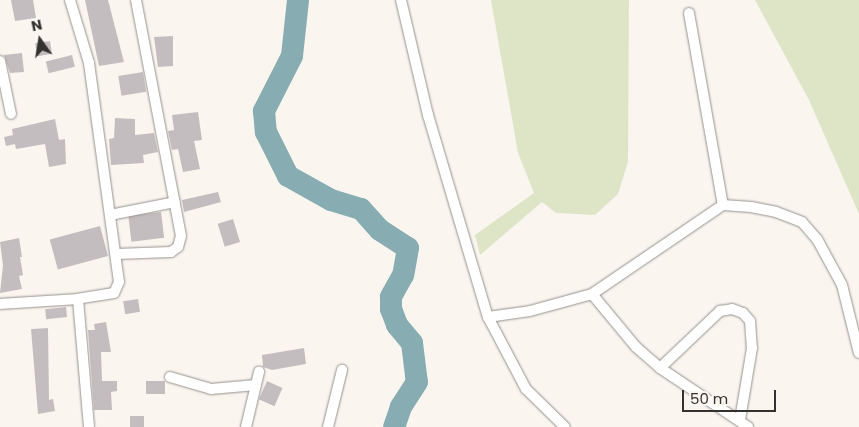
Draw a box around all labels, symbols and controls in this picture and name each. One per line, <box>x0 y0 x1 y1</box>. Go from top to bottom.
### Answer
text: N <box>29 14 44 36</box>
north arrow <box>15 15 65 65</box>
scale bar <box>684 380 778 412</box>
text: 50 m <box>690 388 728 409</box>

